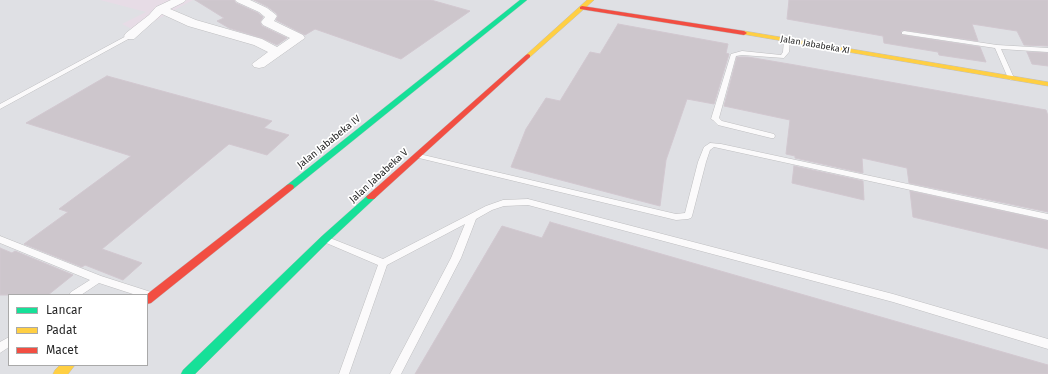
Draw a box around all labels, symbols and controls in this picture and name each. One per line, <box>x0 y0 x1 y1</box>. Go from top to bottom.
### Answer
street label: Jalan Jababeka XI <box>780 34 850 56</box>
street label: Jalan Jababeka IV <box>295 113 363 171</box>
street label: Jalan Jababeka V <box>347 146 411 206</box>
legend <box>8 294 148 366</box>
text: Lancar <box>46 303 82 317</box>
text: Padat <box>46 323 77 337</box>
text: Macet <box>46 343 78 357</box>

